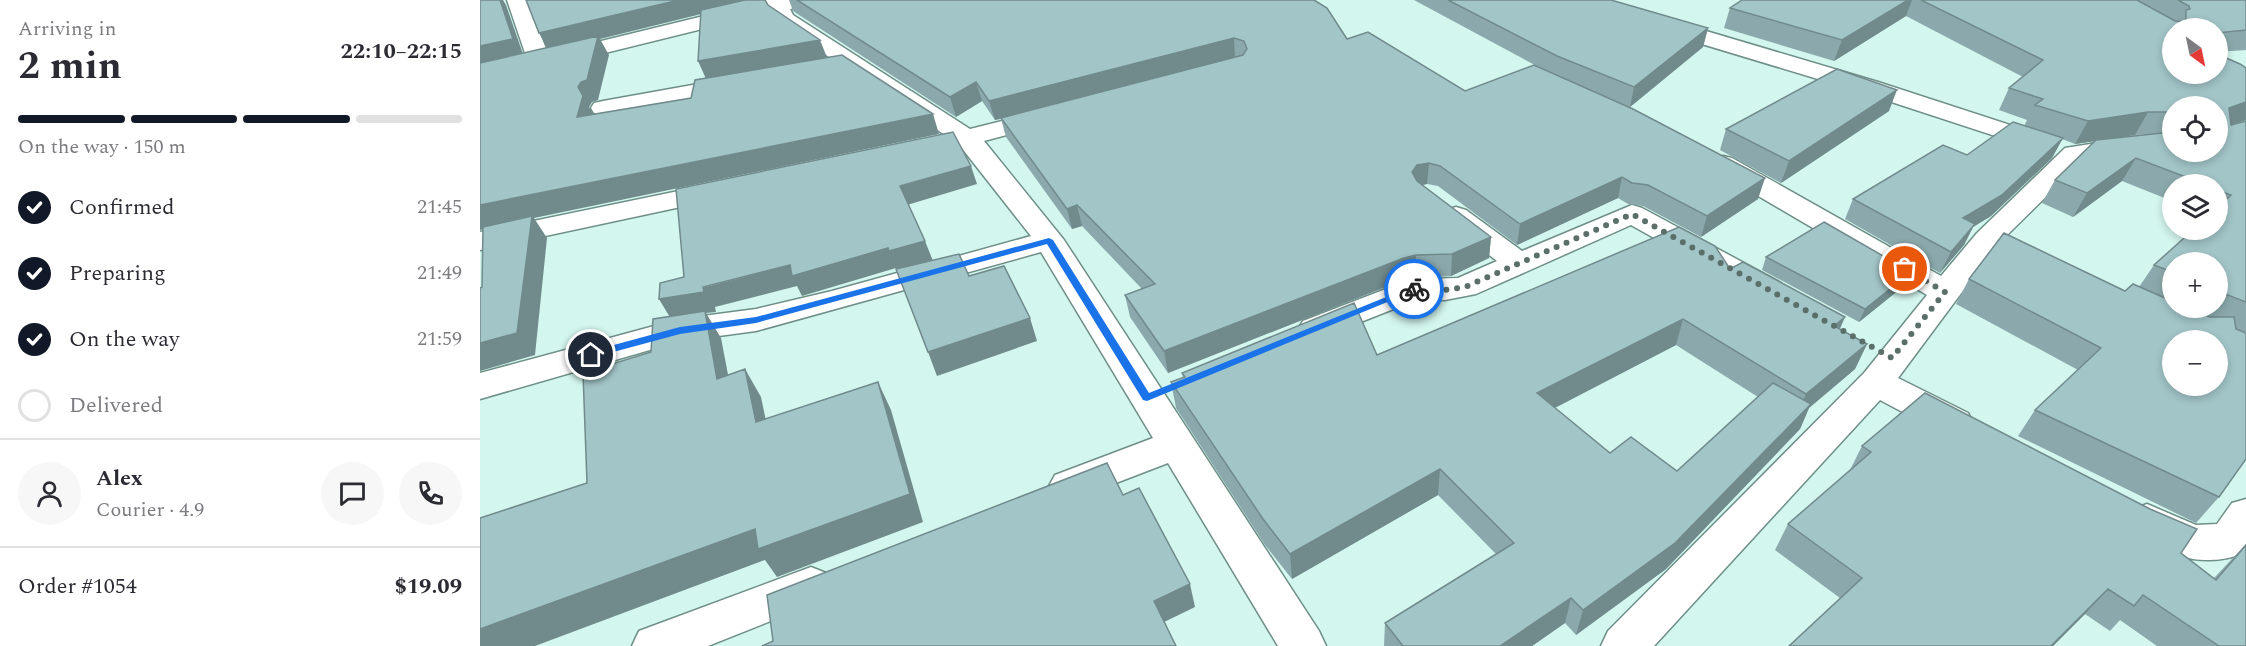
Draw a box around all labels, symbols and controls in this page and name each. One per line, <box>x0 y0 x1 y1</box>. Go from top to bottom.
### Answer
text: Arriving in <box>18 14 116 44</box>
north arrow <box>2162 18 2228 84</box>
map controls <box>2162 18 2228 396</box>
text: 22:10–22:15 <box>340 35 462 68</box>
text: 2 min <box>18 37 122 96</box>
button: locate <box>2162 96 2228 162</box>
text: On the way · 150 m <box>18 132 186 162</box>
button: layers <box>2162 174 2228 240</box>
icon: check <box>18 191 51 224</box>
text: Confirmed <box>69 191 175 224</box>
text: 21:45 <box>417 192 462 222</box>
pin <box>1879 243 1930 294</box>
icon: bag <box>1888 252 1921 285</box>
button: + <box>2162 252 2228 318</box>
icon: check <box>18 257 51 290</box>
text: Preparing <box>69 257 166 290</box>
text: 21:49 <box>417 258 462 288</box>
courier <box>1384 259 1444 319</box>
icon: bike <box>1398 273 1431 306</box>
icon: check <box>18 323 51 356</box>
text: On the way <box>69 323 180 356</box>
text: 21:59 <box>417 324 462 354</box>
pin <box>565 329 616 380</box>
button: − <box>2162 330 2228 396</box>
icon: home <box>574 338 607 371</box>
text: Delivered <box>69 389 163 422</box>
button: person <box>18 462 81 525</box>
text: Alex <box>96 462 143 495</box>
button: chat <box>321 462 384 525</box>
button: phone <box>399 462 462 525</box>
text: Courier · 4.9 <box>96 495 204 525</box>
text: Order #1054 <box>18 570 137 603</box>
text: $19.09 <box>394 570 462 603</box>

